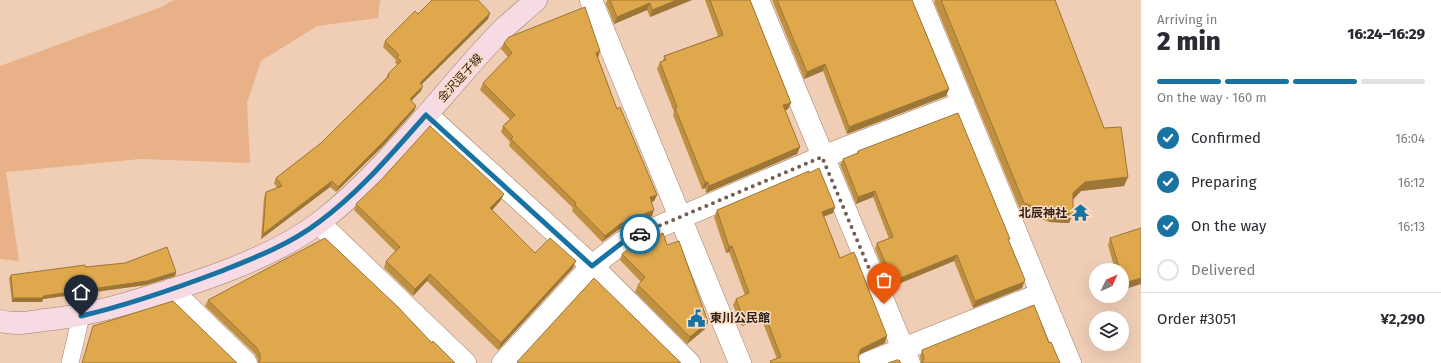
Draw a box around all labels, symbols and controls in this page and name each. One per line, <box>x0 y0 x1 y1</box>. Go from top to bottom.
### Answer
text: Arriving in <box>1157 12 1217 27</box>
text: 16:24–16:29 <box>1347 25 1425 43</box>
text: 2 min <box>1157 26 1221 57</box>
street label: 金沢逗子線 <box>435 51 485 105</box>
text: On the way · 160 m <box>1157 90 1267 105</box>
icon: check <box>1157 127 1179 149</box>
text: Confirmed <box>1191 129 1261 147</box>
text: 16:04 <box>1395 131 1425 146</box>
icon: check <box>1157 171 1179 193</box>
text: Preparing <box>1191 173 1256 191</box>
text: 16:12 <box>1398 175 1425 190</box>
temple icon: 北辰神社 <box>1070 203 1090 223</box>
place label: 北辰神社 <box>1019 206 1067 220</box>
courier <box>620 214 660 254</box>
icon: check <box>1157 215 1179 237</box>
text: On the way <box>1191 217 1266 235</box>
text: 16:13 <box>1398 219 1425 234</box>
icon: car <box>629 223 651 245</box>
text: Delivered <box>1191 261 1255 279</box>
pin <box>867 263 901 304</box>
north arrow <box>1089 263 1129 303</box>
map controls <box>1089 263 1129 351</box>
icon: bag <box>873 269 895 291</box>
pin <box>64 275 98 316</box>
icon: home <box>70 281 92 303</box>
public building icon: 東川公民館 <box>687 308 707 328</box>
text: Order #3051 <box>1157 310 1236 328</box>
text: ¥2,290 <box>1381 310 1425 328</box>
place label: 東川公民館 <box>710 311 770 325</box>
button: layers <box>1089 311 1129 351</box>

